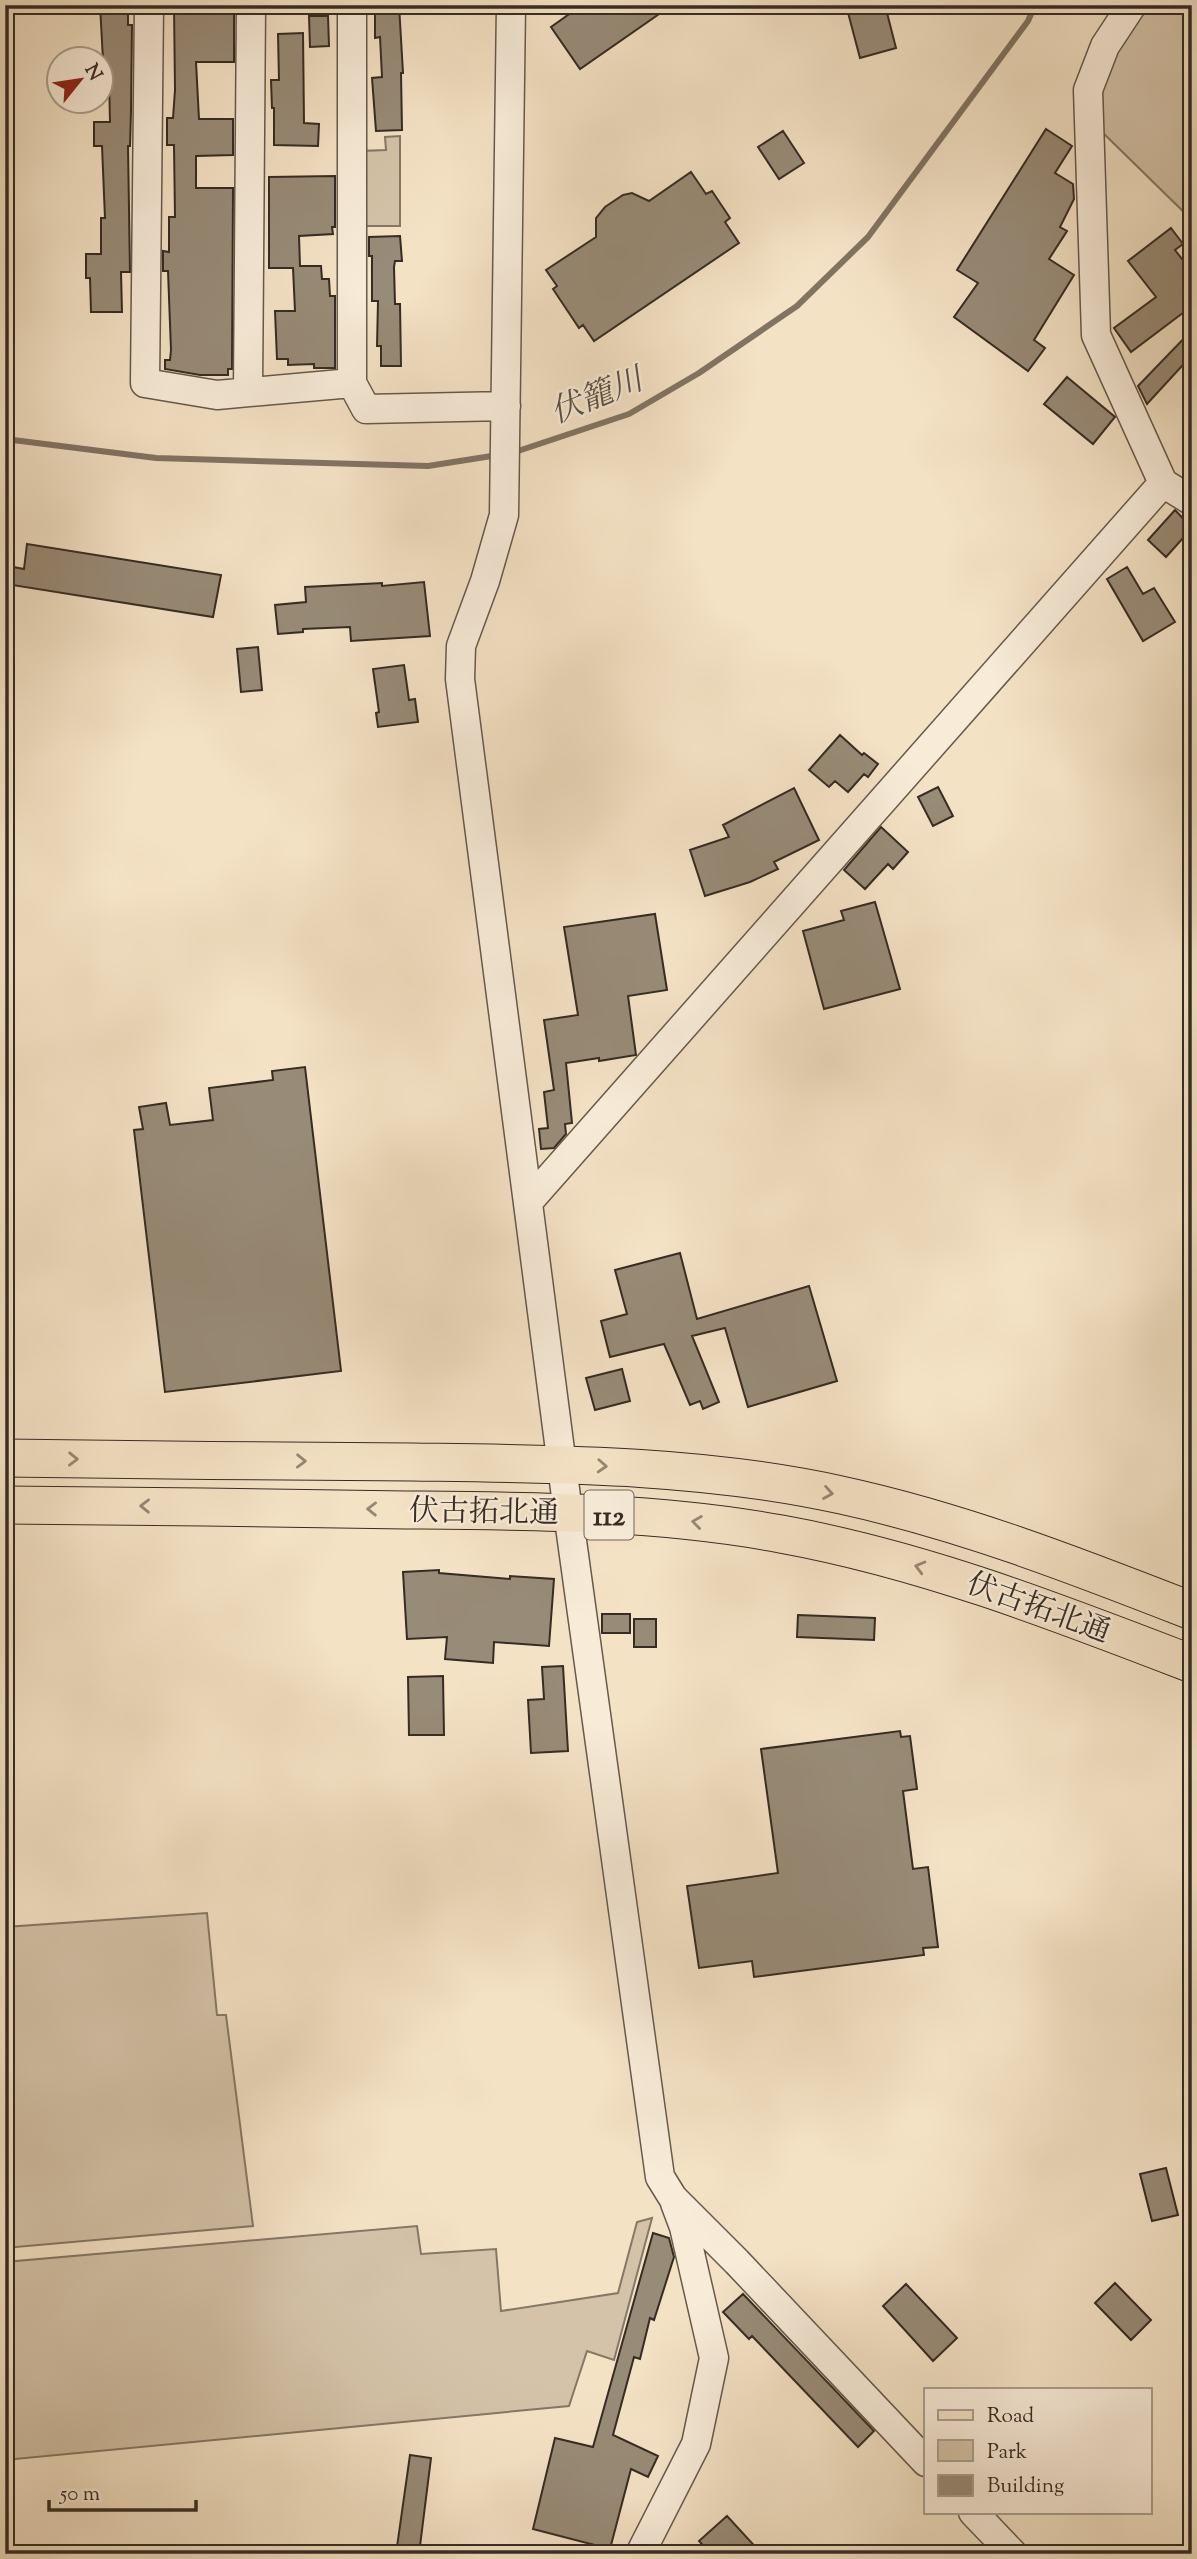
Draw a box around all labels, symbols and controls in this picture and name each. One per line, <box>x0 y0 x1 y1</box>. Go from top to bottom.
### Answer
north arrow <box>46 46 116 116</box>
text: N <box>77 59 108 86</box>
water label: 伏籠川 <box>544 357 653 437</box>
one-way arrow <box>68 1451 79 1466</box>
one-way arrow <box>296 1453 307 1469</box>
one-way arrow <box>597 1458 608 1473</box>
one-way arrow <box>822 1484 834 1499</box>
road number: 112 <box>584 1490 634 1540</box>
street label: 伏古拓北通 <box>409 1491 559 1536</box>
one-way arrow <box>139 1499 150 1514</box>
one-way arrow <box>366 1501 377 1517</box>
one-way arrow <box>691 1514 703 1529</box>
one-way arrow <box>914 1560 926 1575</box>
street label: 伏古拓北通 <box>960 1563 1116 1655</box>
legend <box>924 2388 1152 2514</box>
text: Road <box>987 2402 1034 2432</box>
text: Park <box>987 2438 1028 2468</box>
scale bar <box>49 2468 196 2512</box>
text: Building <box>987 2472 1064 2502</box>
text: 50 m <box>59 2480 100 2510</box>

